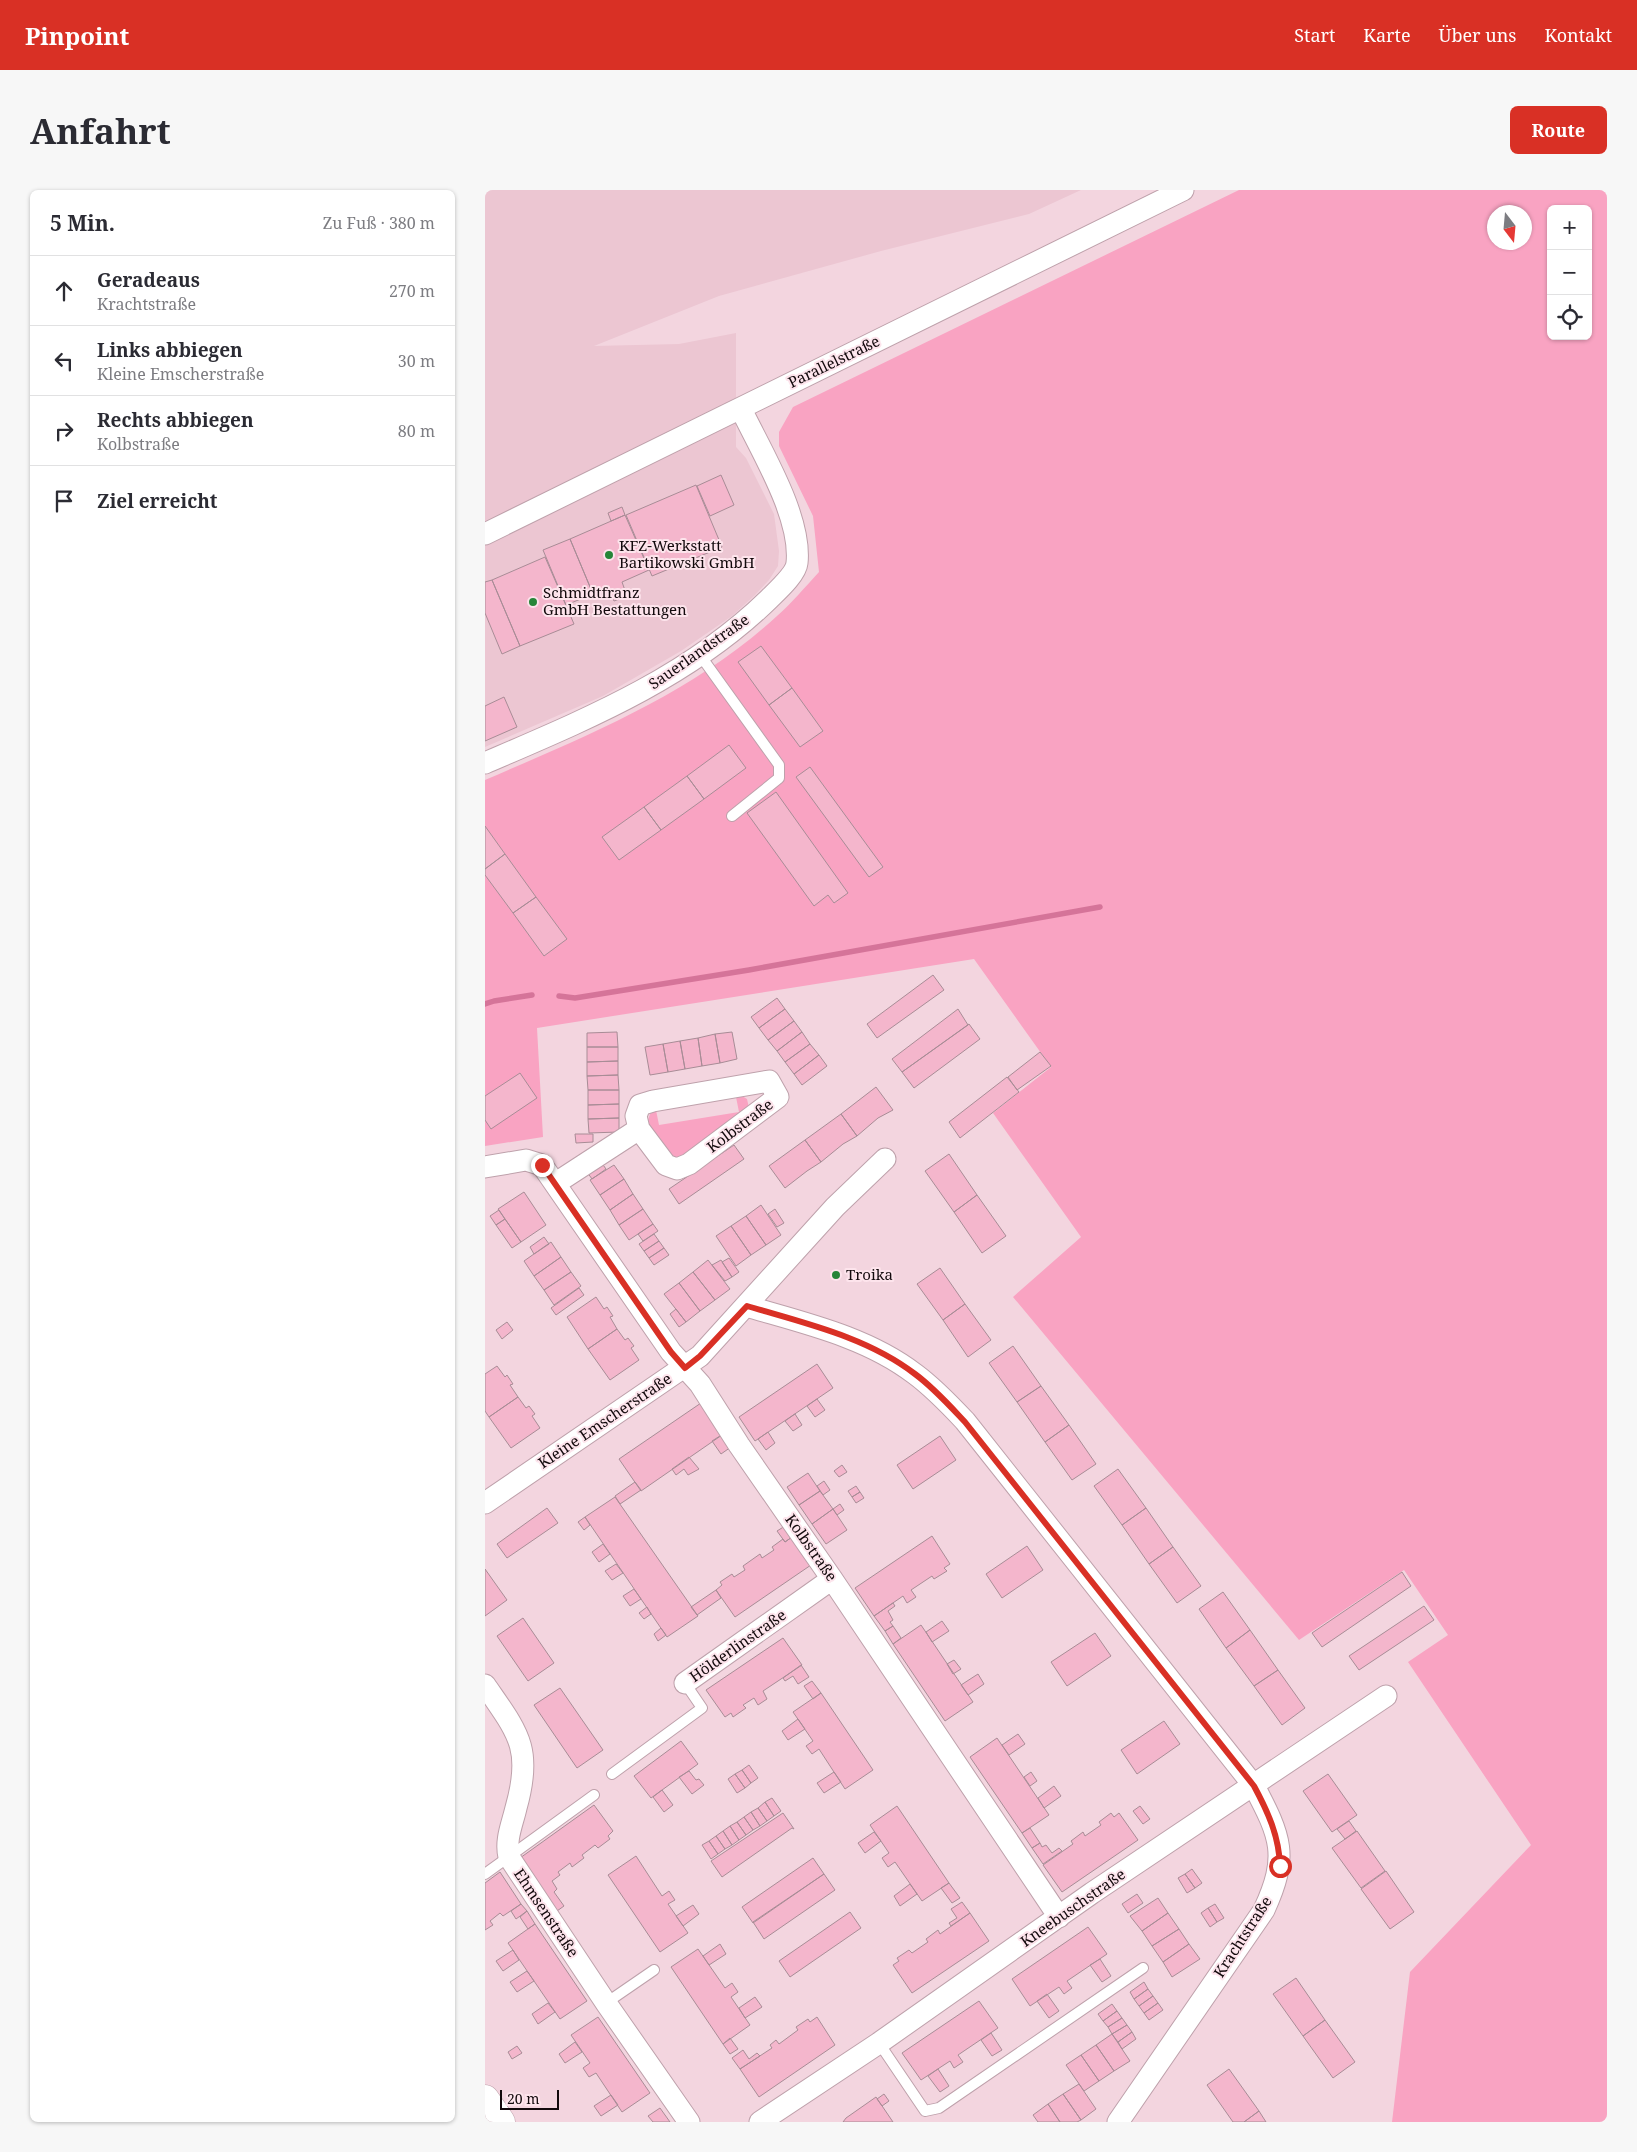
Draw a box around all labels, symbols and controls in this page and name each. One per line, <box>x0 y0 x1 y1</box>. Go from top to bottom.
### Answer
text: Pinpoint <box>25 19 129 52</box>
text: Start <box>1294 23 1335 47</box>
text: Karte <box>1363 23 1411 47</box>
text: Über uns <box>1439 23 1516 47</box>
text: Kontakt <box>1544 23 1612 47</box>
button: Route <box>1510 106 1607 154</box>
text: Anfahrt <box>30 107 171 154</box>
north arrow <box>1487 205 1532 250</box>
map controls <box>1547 205 1592 340</box>
button: + <box>1547 205 1592 250</box>
text: 5 Min. <box>50 209 115 237</box>
text: Zu Fuß · 380 m <box>323 212 435 234</box>
button: − <box>1547 250 1592 295</box>
text: Geradeaus <box>97 267 200 293</box>
icon: ahead <box>50 277 78 305</box>
text: 270 m <box>389 280 435 302</box>
text: Krachtstraße <box>97 293 196 315</box>
button: locate <box>1547 295 1592 340</box>
street label: Parallelstraße <box>784 330 883 392</box>
text: Links abbiegen <box>97 337 243 363</box>
icon: left <box>50 347 78 375</box>
text: 30 m <box>398 350 435 372</box>
text: Kleine Emscherstraße <box>97 363 264 385</box>
text: Rechts abbiegen <box>97 407 254 433</box>
icon: right <box>50 417 78 445</box>
text: 80 m <box>398 420 435 442</box>
text: Kolbstraße <box>97 433 180 455</box>
icon: arrive <box>50 487 78 515</box>
text: Ziel erreicht <box>97 488 218 514</box>
place label: KFZ-Werkstatt Bartikowski GmbH <box>619 535 755 572</box>
marker: KFZ-Werkstatt Bartikowski GmbH <box>603 549 615 561</box>
place label: Schmidtfranz GmbH Bestattungen <box>543 582 687 619</box>
marker: Schmidtfranz GmbH Bestattungen <box>527 596 539 608</box>
street label: Sauerlandstraße <box>644 609 753 693</box>
street label: Kolbstraße <box>702 1094 776 1157</box>
route end <box>531 1154 554 1177</box>
place label: Troika <box>846 1264 893 1284</box>
marker: Troika <box>830 1269 842 1281</box>
street label: Kleine Emscherstraße <box>534 1368 675 1472</box>
street label: Kolbstraße <box>781 1510 842 1585</box>
street label: Hölderlinstraße <box>685 1604 790 1686</box>
route start <box>1269 1855 1292 1878</box>
street label: Ehmsenstraße <box>510 1864 584 1961</box>
street label: Kneebuschstraße <box>1016 1864 1129 1951</box>
street label: Krachtstraße <box>1208 1892 1276 1981</box>
scale bar <box>500 2087 559 2110</box>
text: 20 m <box>507 2089 540 2108</box>

